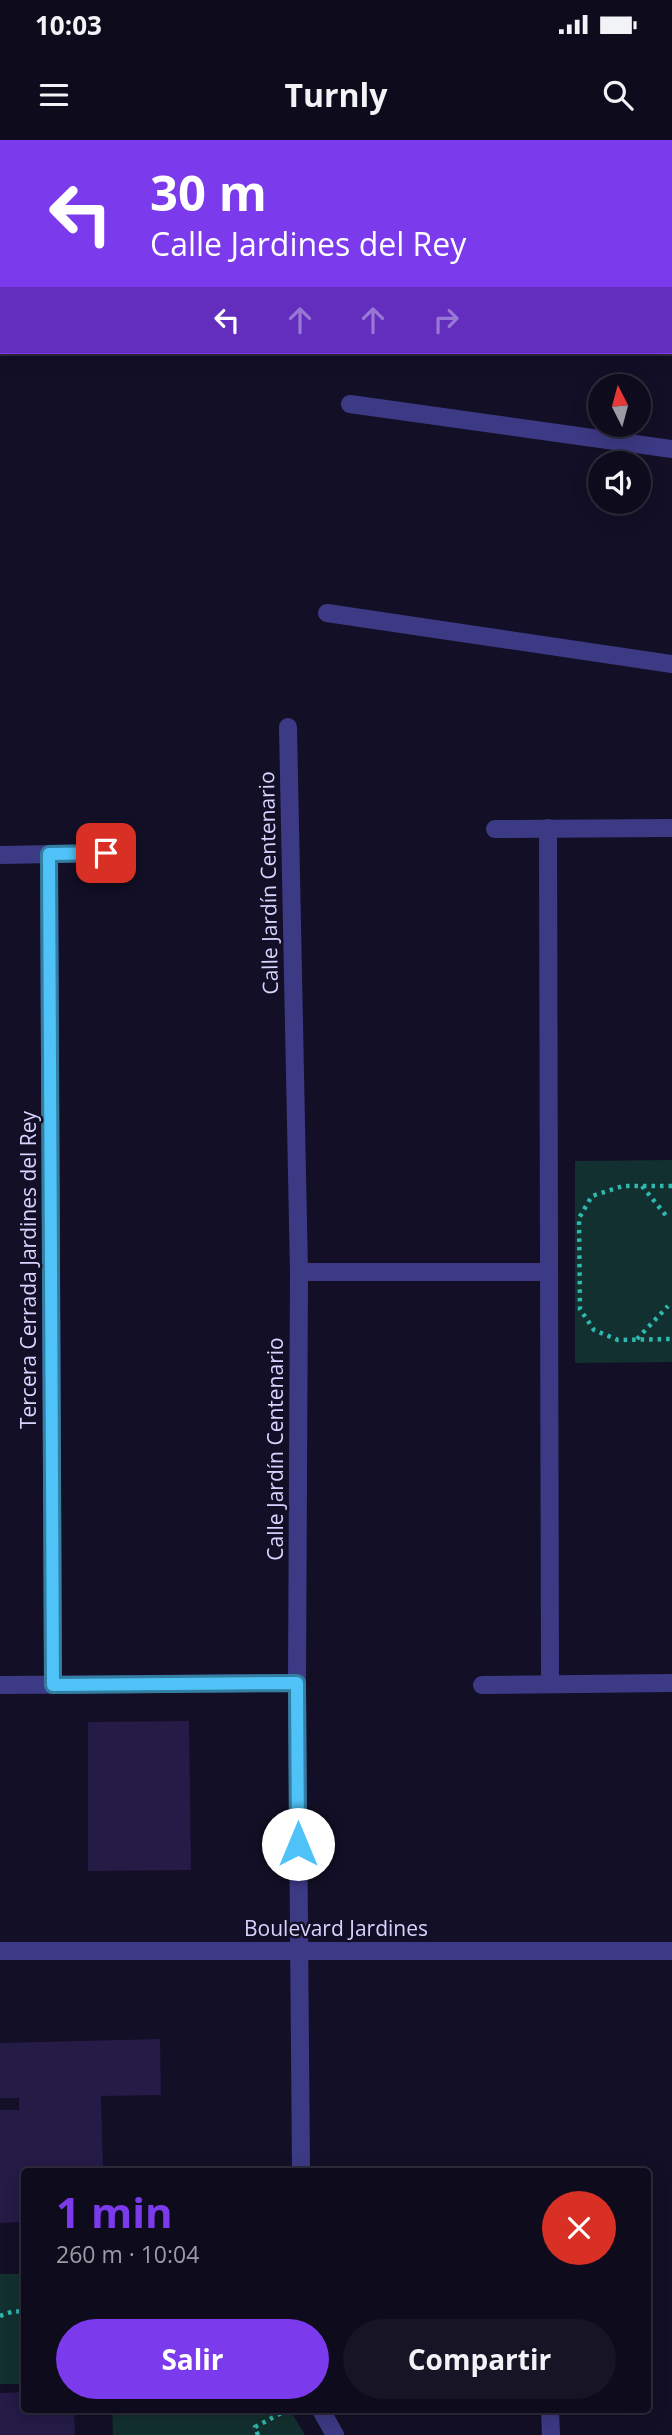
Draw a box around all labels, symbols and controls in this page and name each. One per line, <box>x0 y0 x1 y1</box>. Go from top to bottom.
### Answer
text: 10:03 <box>35 7 102 43</box>
text: Turnly <box>284 73 388 116</box>
icon: menu <box>35 76 73 114</box>
icon: search <box>599 76 637 114</box>
text: 30 m <box>150 159 267 225</box>
icon: left <box>35 168 126 259</box>
text: Calle Jardines del Rey <box>150 222 466 265</box>
icon: left <box>208 301 246 339</box>
icon: ahead <box>281 301 319 339</box>
icon: ahead <box>354 301 392 339</box>
icon: right <box>427 301 465 339</box>
north arrow <box>588 374 651 438</box>
map controls <box>588 374 651 514</box>
button: sound <box>588 451 651 514</box>
street label: Calle Jardín Centenario <box>252 771 284 995</box>
pin <box>76 823 136 883</box>
icon: arrive <box>87 834 125 872</box>
street label: Tercera Cerrada Jardines del Rey <box>14 1110 42 1429</box>
street label: Calle Jardín Centenario <box>261 1337 289 1561</box>
position arrow <box>261 1807 335 1881</box>
street label: Boulevard Jardines <box>244 1914 428 1942</box>
text: 1 min <box>56 2183 173 2240</box>
button: close <box>542 2191 616 2265</box>
text: 260 m · 10:04 <box>56 2238 199 2270</box>
button: Salir <box>56 2319 329 2399</box>
button: Compartir <box>343 2319 616 2399</box>

